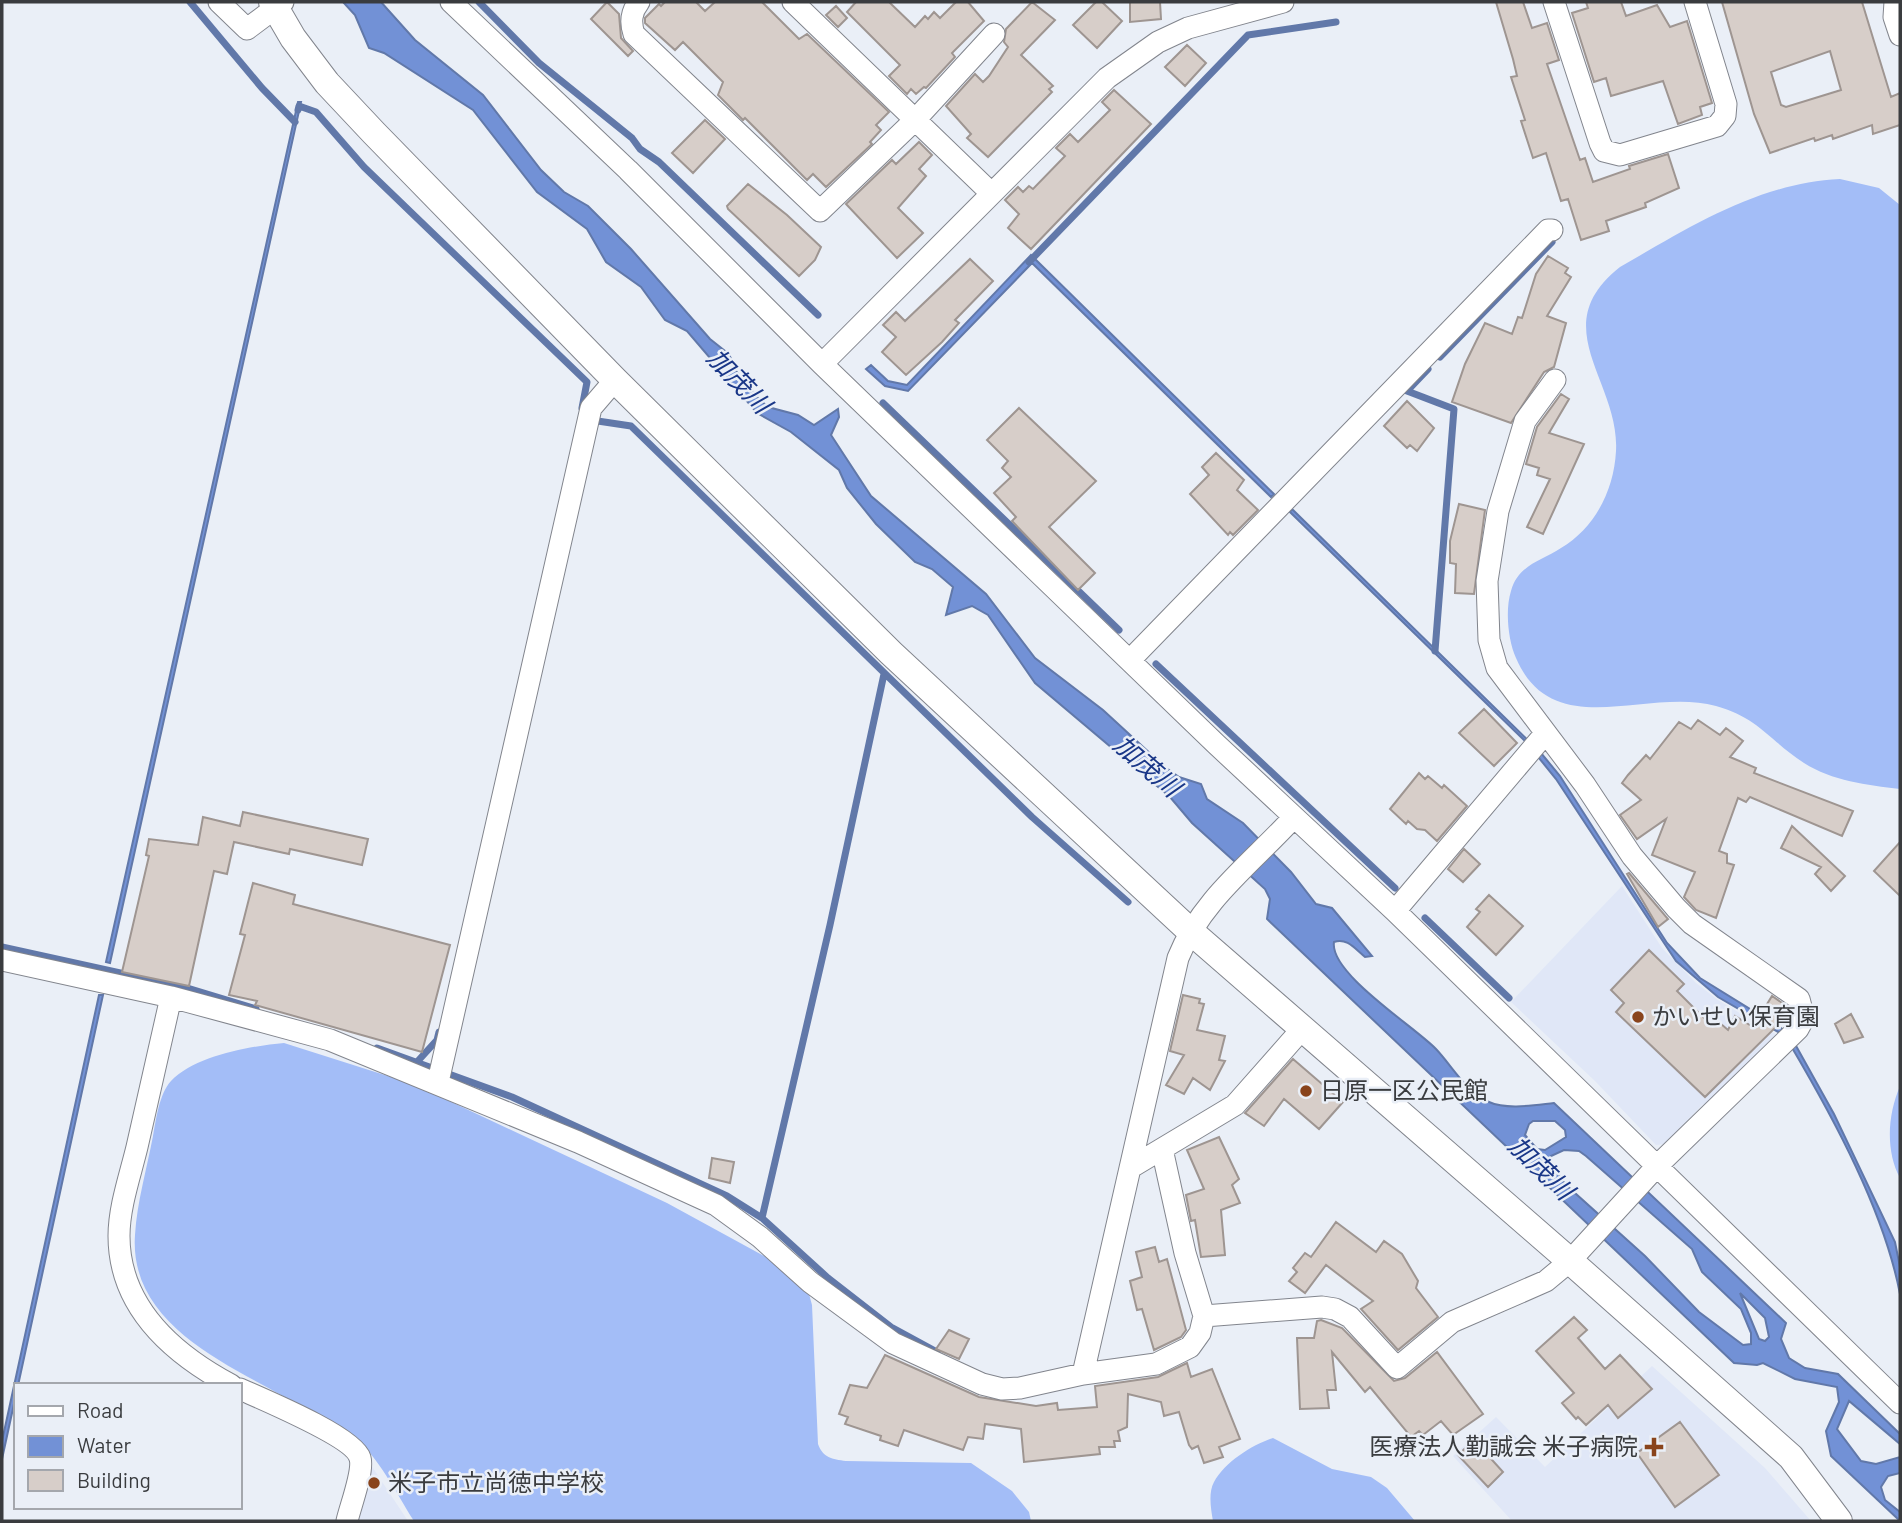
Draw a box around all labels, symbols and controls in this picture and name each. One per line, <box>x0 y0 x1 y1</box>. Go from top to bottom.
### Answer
water label: 加茂川 <box>702 341 780 421</box>
water label: 加茂川 <box>1108 728 1190 804</box>
place label: かいせい保育園 <box>1652 1001 1820 1030</box>
marker: かいせい保育園 <box>1630 1009 1646 1025</box>
place label: 日原一区公民館 <box>1320 1075 1488 1104</box>
marker: 日原一区公民館 <box>1298 1083 1314 1099</box>
water label: 加茂川 <box>1503 1129 1583 1207</box>
legend <box>14 1383 242 1509</box>
text: Road <box>77 1397 123 1422</box>
place label: 医療法人勤誠会 米子病院 <box>1369 1431 1638 1460</box>
text: Water <box>77 1432 132 1457</box>
marker: 医療法人勤誠会 米子病院 <box>1644 1437 1664 1457</box>
text: Building <box>77 1467 151 1492</box>
place label: 米子市立尚徳中学校 <box>388 1467 604 1496</box>
marker: 米子市立尚徳中学校 <box>366 1475 382 1491</box>

